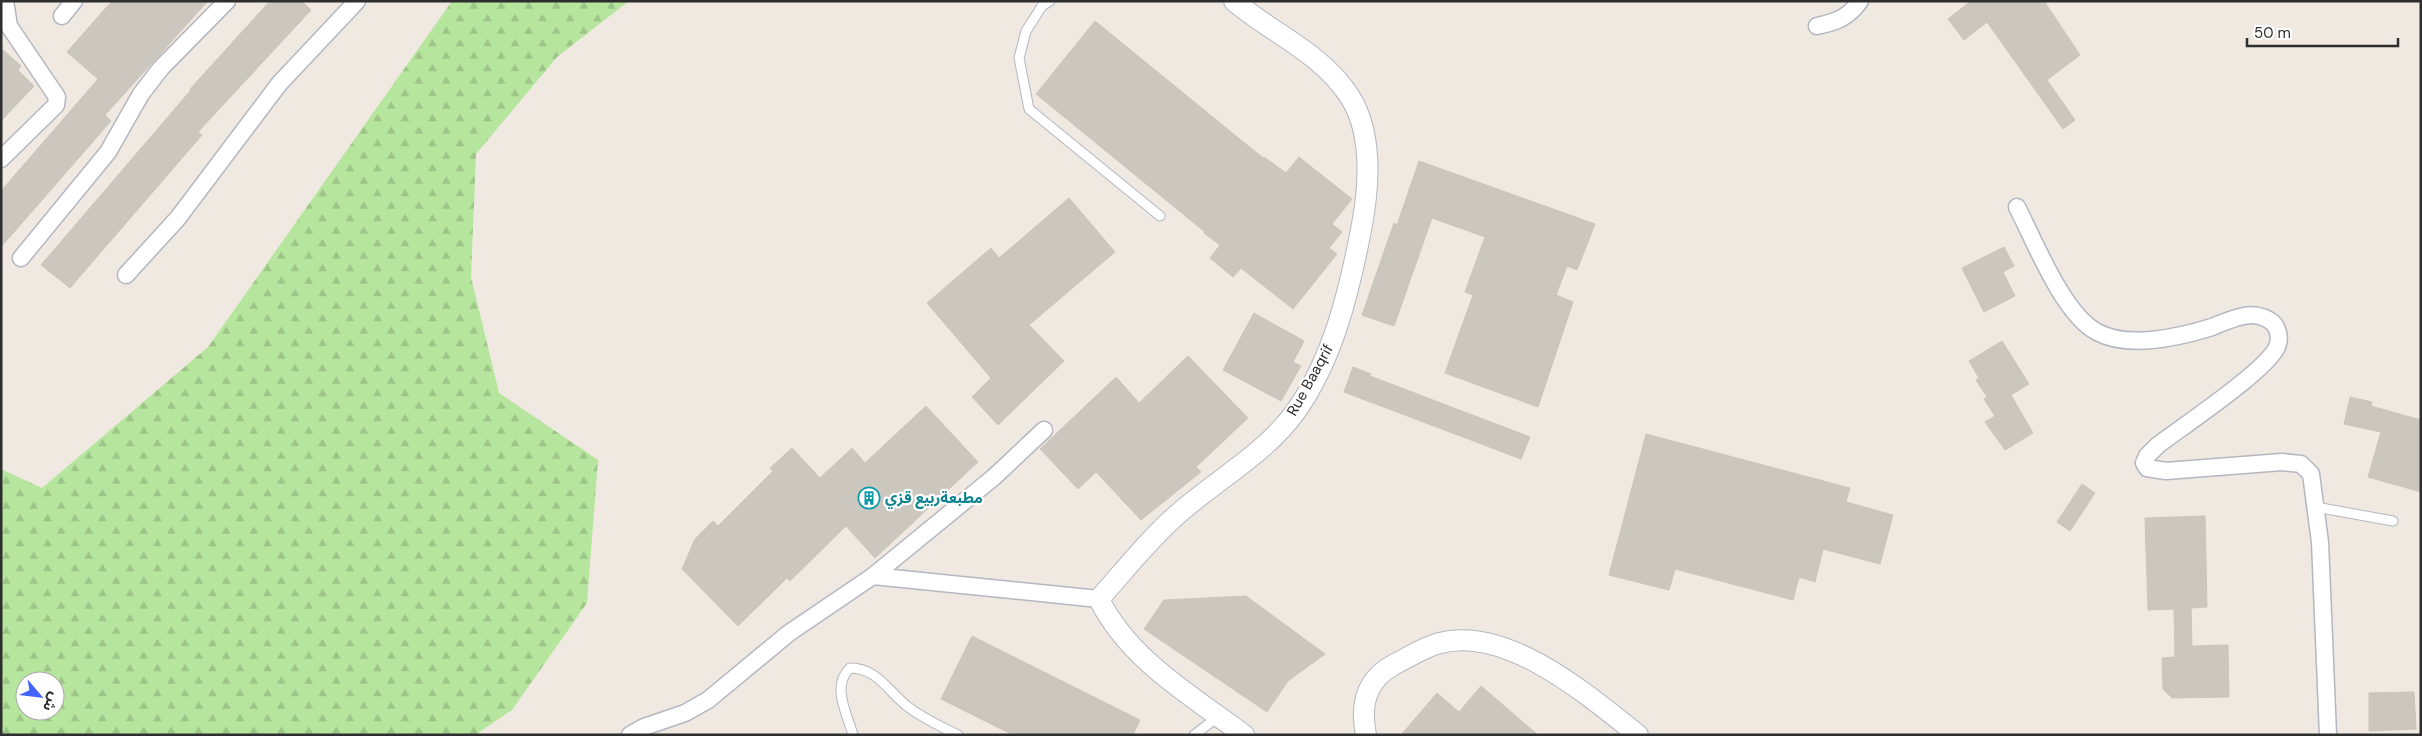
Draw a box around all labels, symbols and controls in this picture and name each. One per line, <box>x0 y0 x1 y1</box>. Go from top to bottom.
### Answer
scale bar <box>2247 15 2398 47</box>
text: 50 m <box>2254 23 2291 43</box>
street label: Rue Baaqrif <box>1282 341 1338 419</box>
building icon: مطبعةربيع قزي <box>857 486 881 510</box>
place label: مطبعةربيع قزي <box>885 488 983 509</box>
north arrow <box>15 671 65 721</box>
text: ش <box>39 689 64 715</box>

